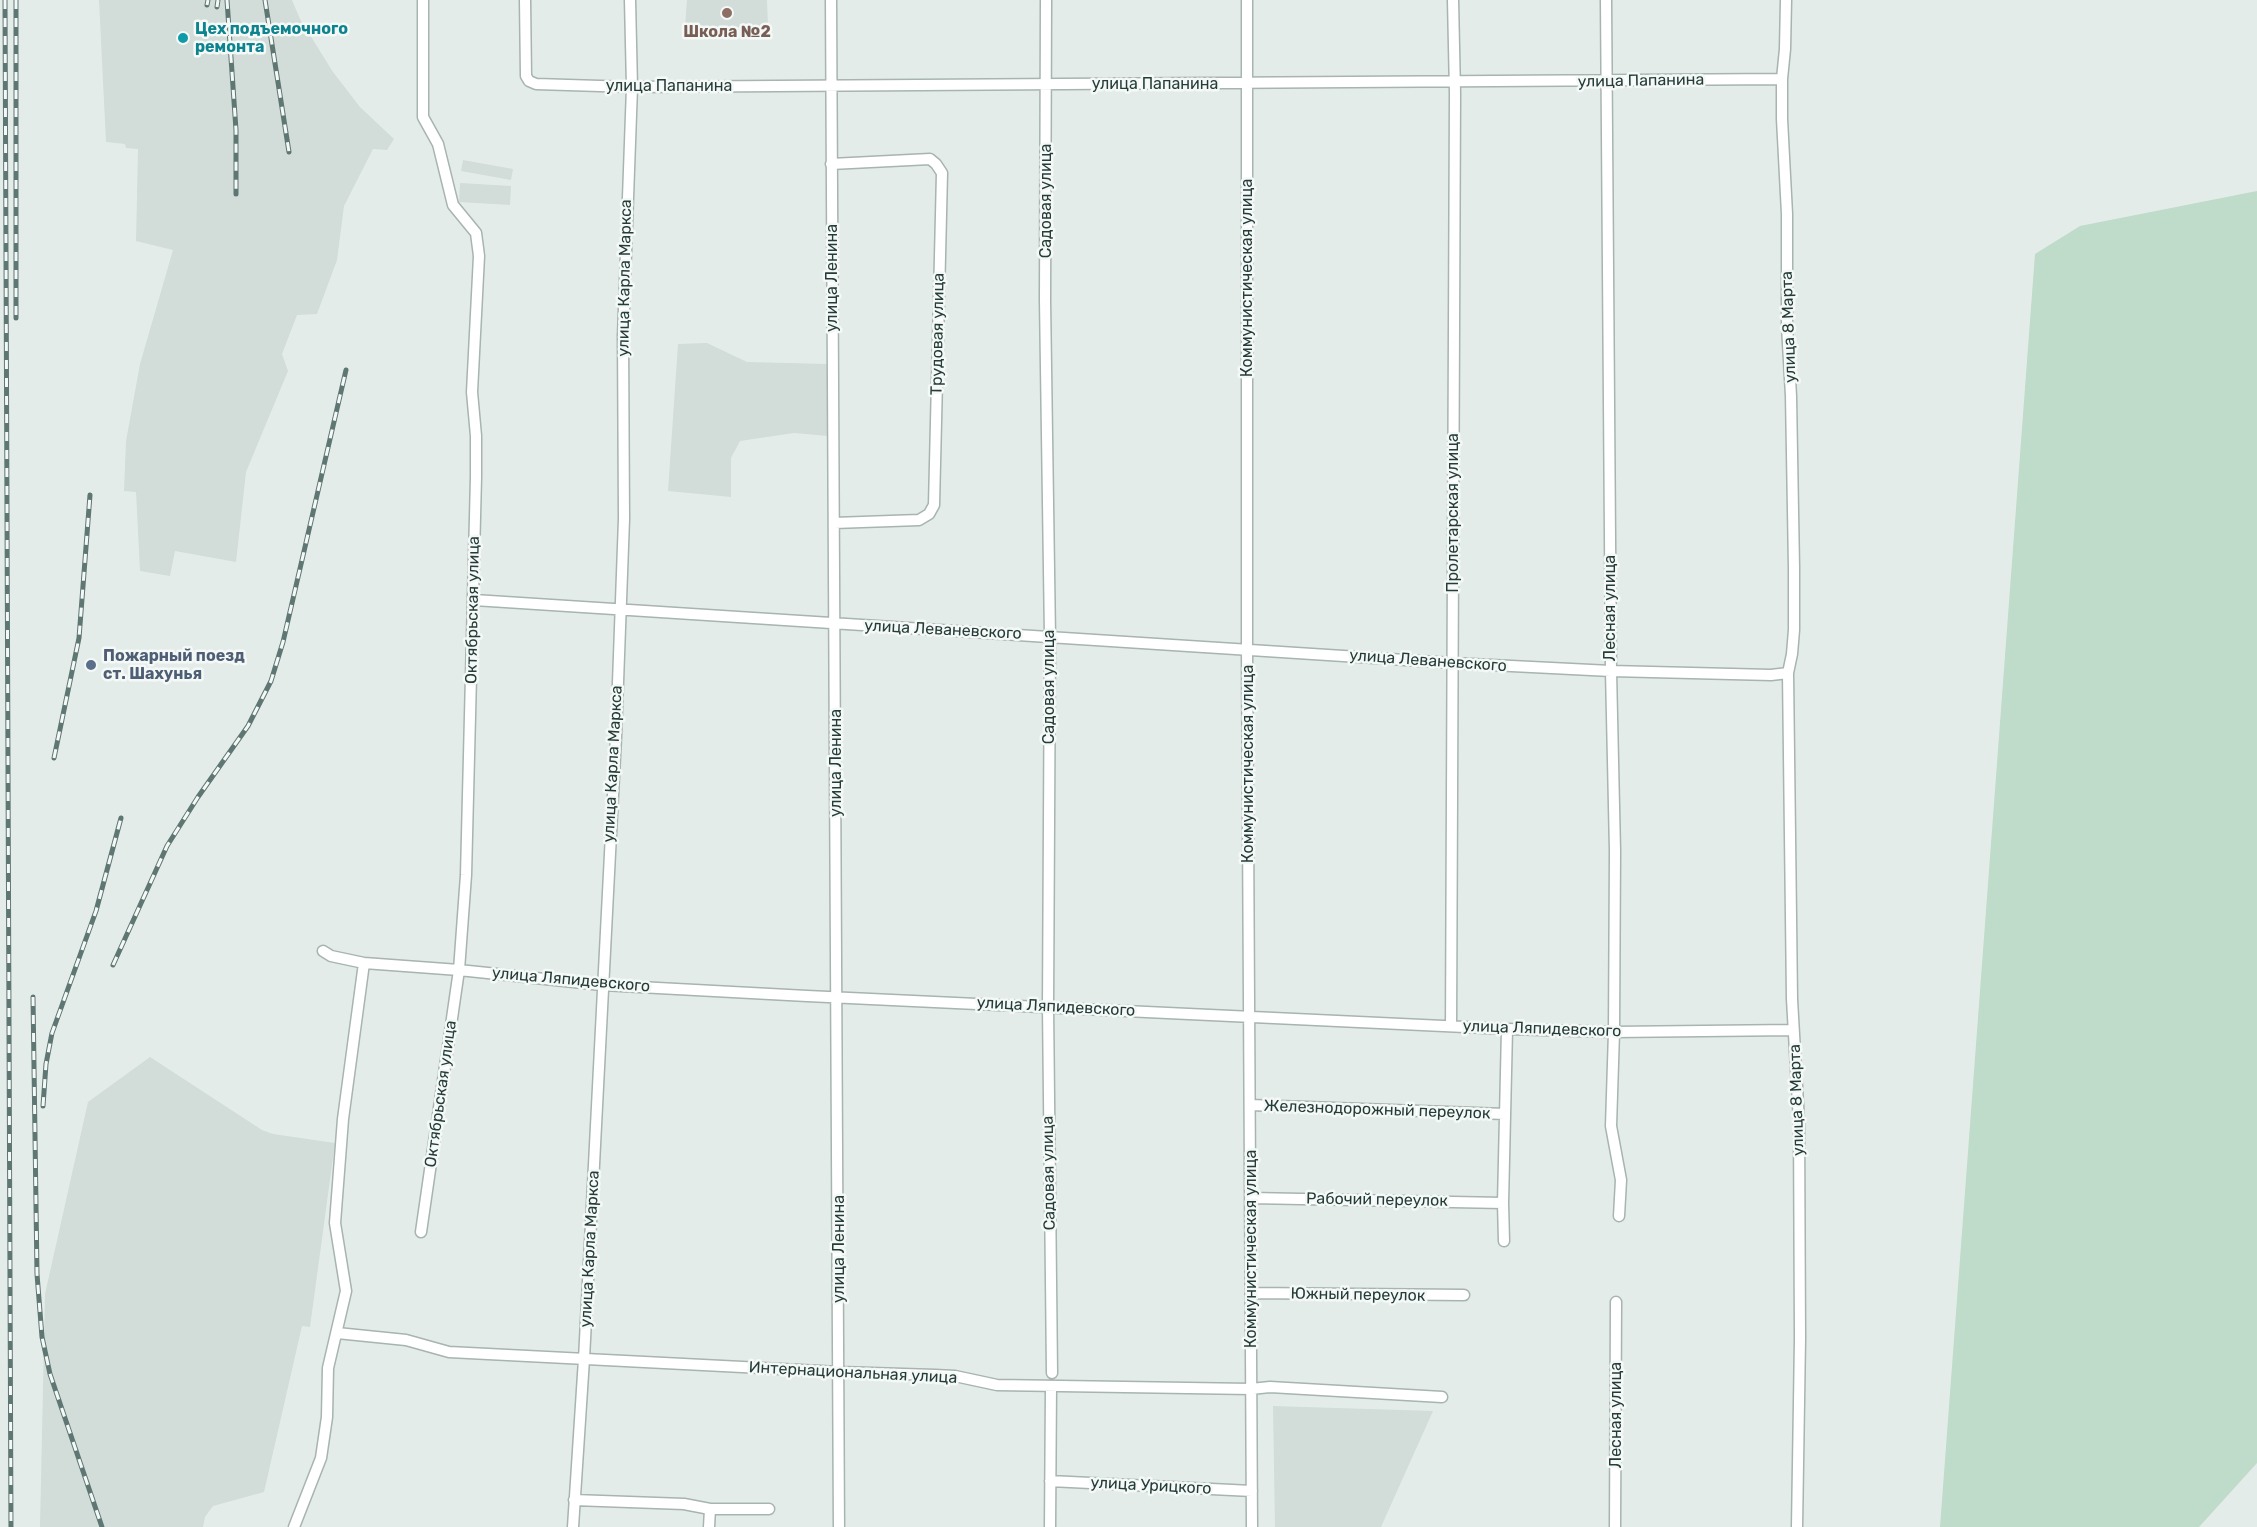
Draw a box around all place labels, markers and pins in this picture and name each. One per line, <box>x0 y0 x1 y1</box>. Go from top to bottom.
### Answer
marker: Школа №2 <box>720 6 734 20</box>
place label: Цех подъемочного ремонта <box>195 19 348 57</box>
place label: Школа №2 <box>683 22 771 42</box>
marker: Цех подъемочного ремонта <box>176 31 190 45</box>
place label: Пожарный поезд ст. Шахунья <box>103 646 245 684</box>
marker: Пожарный поезд ст. Шахунья <box>84 658 98 672</box>

